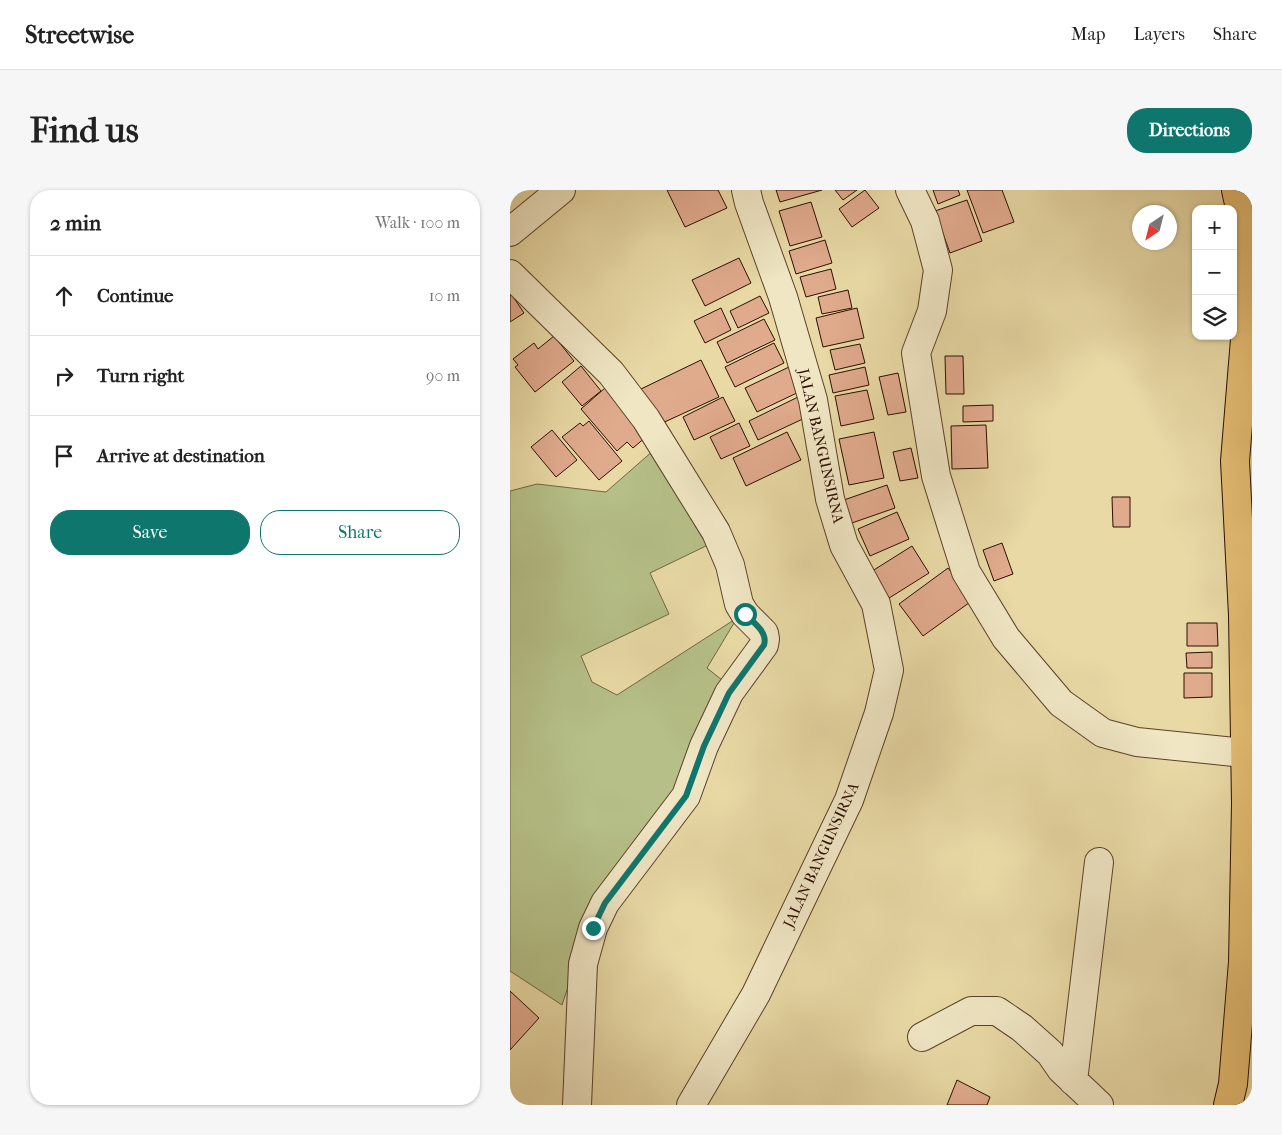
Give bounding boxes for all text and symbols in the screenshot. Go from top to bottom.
text: Streetwise [25,21,134,49]
text: Map [1071,24,1105,45]
text: Layers [1133,24,1185,45]
text: Share [1213,24,1257,45]
button: Directions [1127,108,1252,153]
text: Find us [30,110,139,151]
north arrow [1132,205,1177,250]
map controls [1192,205,1237,340]
button: + [1192,205,1237,250]
text: 2 min [50,211,101,235]
text: Walk · 100 m [375,213,460,232]
button: − [1192,250,1237,295]
icon: ahead [50,282,78,310]
text: Continue [97,285,173,307]
text: 10 m [429,286,460,305]
button: layers [1192,295,1237,340]
icon: right [50,362,78,390]
text: Turn right [97,365,184,387]
text: 90 m [426,366,460,385]
street label: JALAN BANGUNSIRNA [794,366,848,525]
icon: arrive [50,442,78,470]
text: Arrive at destination [97,445,265,467]
button: Save [50,510,250,555]
button: Share [260,510,460,555]
route start [734,603,757,626]
street label: JALAN BANGUNSIRNA [779,779,863,931]
route end [582,917,605,940]

